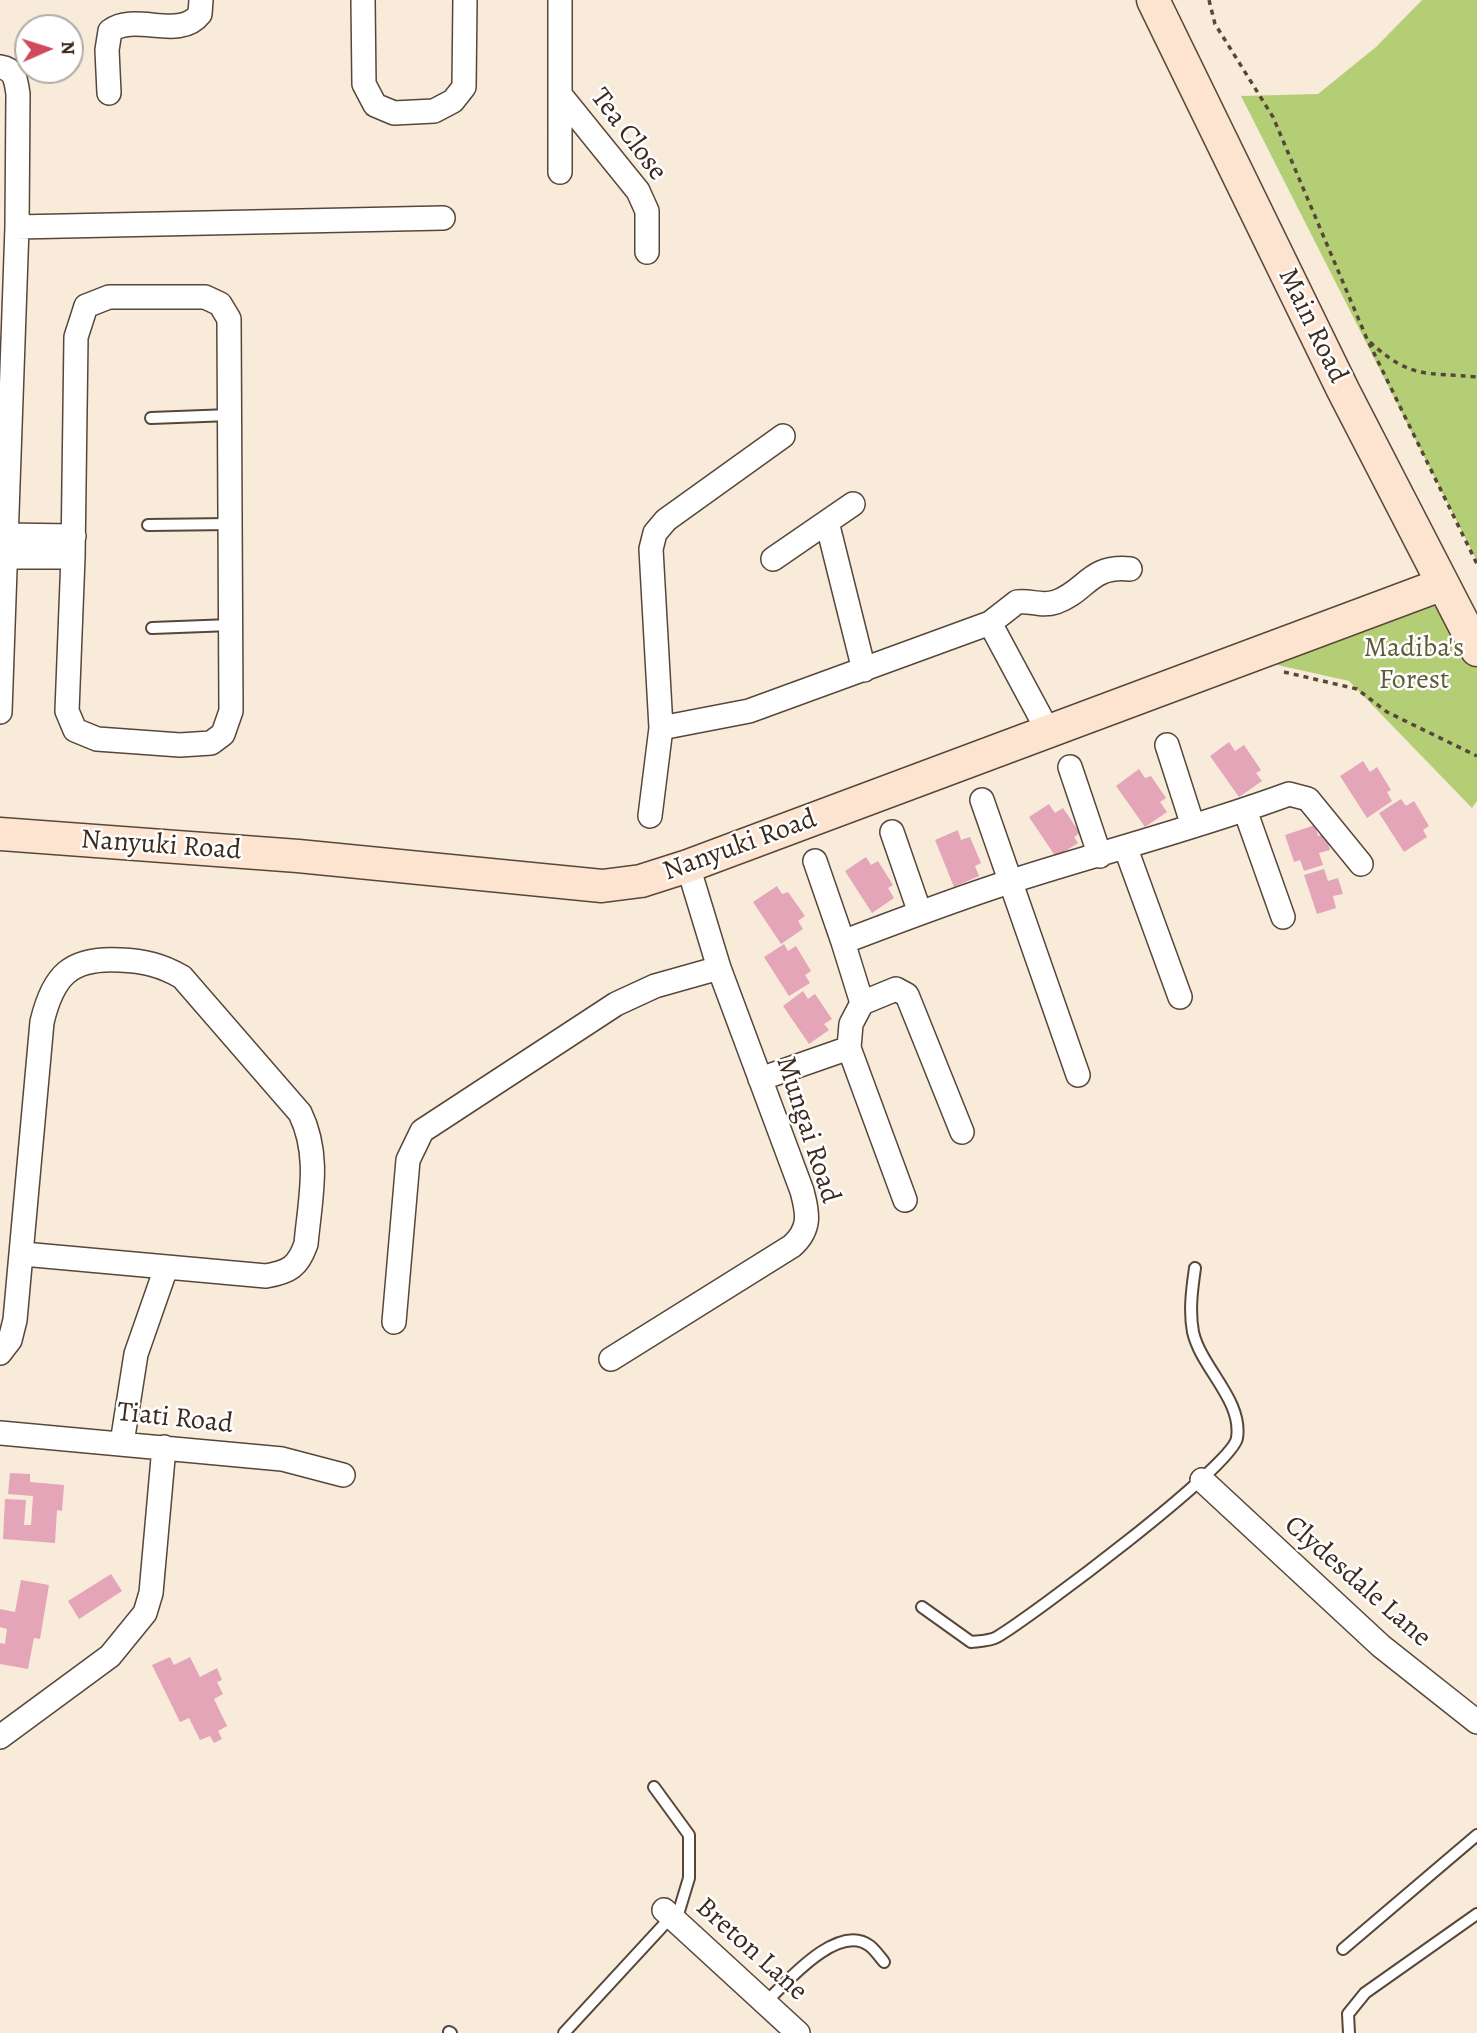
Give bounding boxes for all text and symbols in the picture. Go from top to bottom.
north arrow [14,14,84,84]
text: N [55,40,81,56]
street label: Tea Close [582,82,674,188]
street label: Main Road [1270,263,1354,389]
park label: Madiba's Forest [1364,632,1464,698]
street label: Nanyuki Road [659,803,821,889]
street label: Nanyuki Road [80,824,242,868]
street label: Mungai Road [768,1052,846,1208]
street label: Tiati Road [115,1396,235,1442]
street label: Clydesdale Lane [1277,1509,1437,1655]
street label: Breton Lane [688,1891,814,2009]

